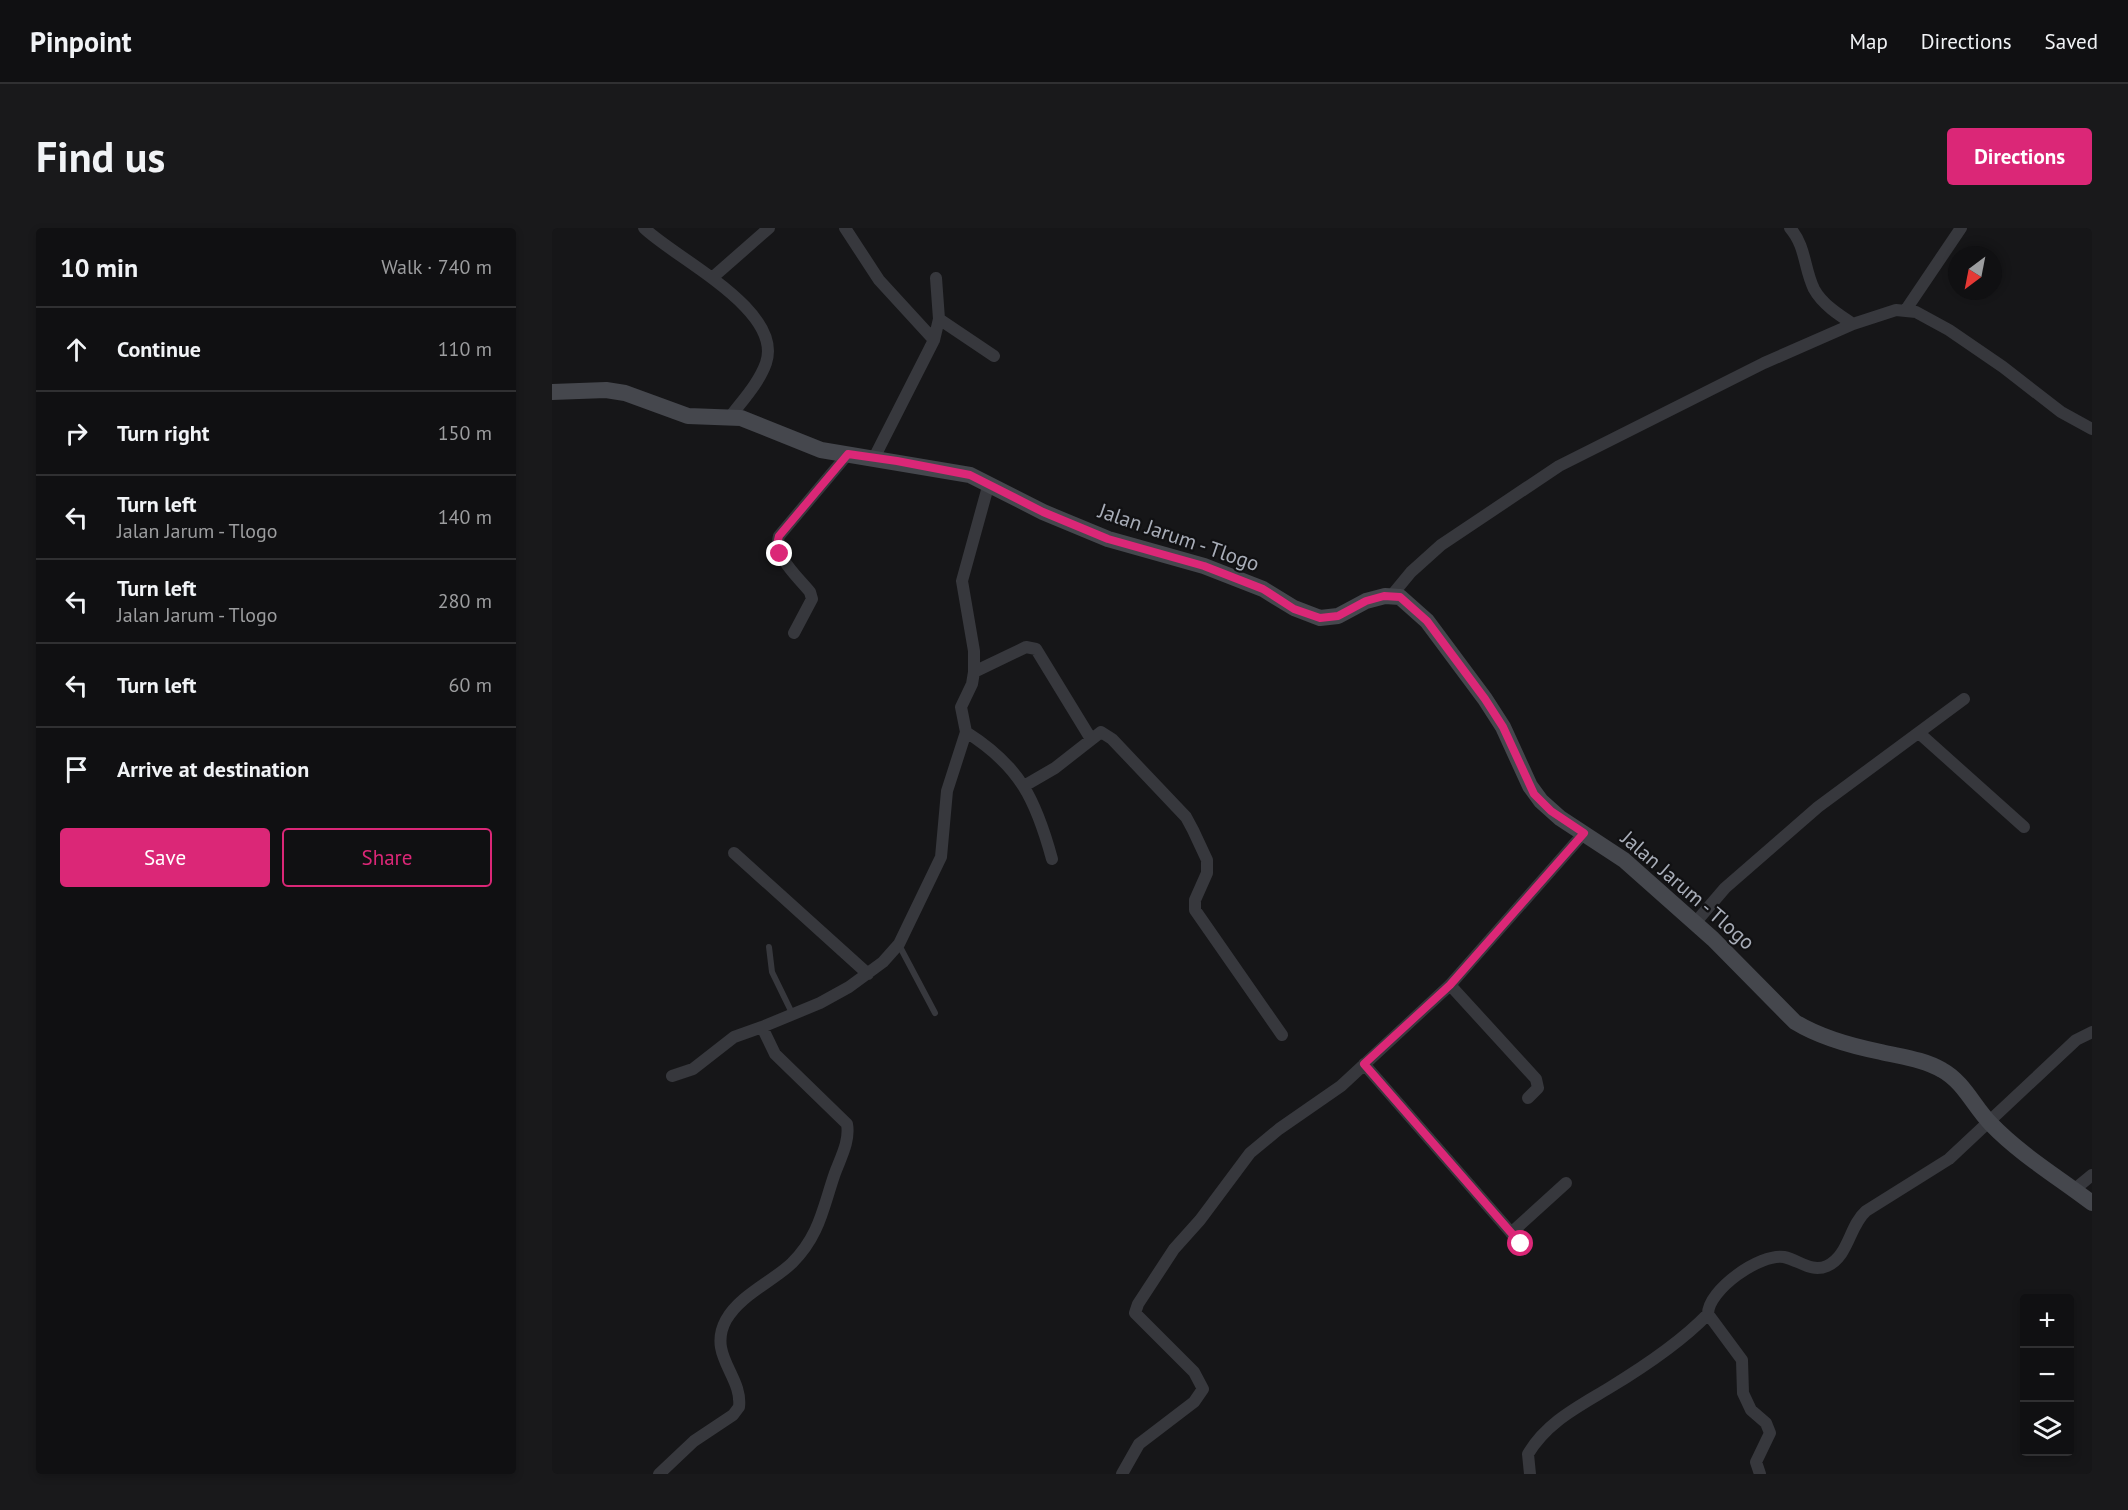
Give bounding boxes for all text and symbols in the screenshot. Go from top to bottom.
text: Pinpoint [30,23,132,60]
text: Map [1849,28,1888,55]
text: Directions [1921,28,2012,55]
text: Saved [2045,28,2098,55]
button: Directions [1947,128,2092,185]
text: Find us [36,129,165,184]
north arrow [1948,246,2002,300]
text: 10 min [60,251,138,284]
text: Walk · 740 m [381,254,492,280]
icon: ahead [60,333,93,366]
text: Continue [117,335,201,363]
text: 110 m [438,336,492,362]
icon: right [60,417,93,450]
text: Turn right [117,419,209,447]
text: 150 m [438,420,492,446]
text: Turn left [117,490,197,518]
street label: Jalan Jarum - Tlogo [1094,496,1263,577]
icon: left [60,501,93,534]
text: 140 m [438,504,492,530]
text: Jalan Jarum - Tlogo [117,518,278,544]
route end [766,540,792,566]
text: Turn left [117,574,197,602]
icon: left [60,585,93,618]
text: 280 m [438,588,492,614]
text: Jalan Jarum - Tlogo [117,602,278,628]
icon: left [60,669,93,702]
text: Turn left [117,671,197,699]
text: 60 m [449,672,492,698]
icon: arrive [60,753,93,786]
text: Arrive at destination [117,755,309,783]
street label: Jalan Jarum - Tlogo [1615,824,1760,955]
button: Save [60,828,270,887]
button: Share [282,828,492,887]
route start [1507,1230,1533,1256]
map controls [2020,1294,2074,1456]
button: + [2020,1294,2074,1348]
button: − [2020,1348,2074,1402]
button: layers [2020,1402,2074,1456]

